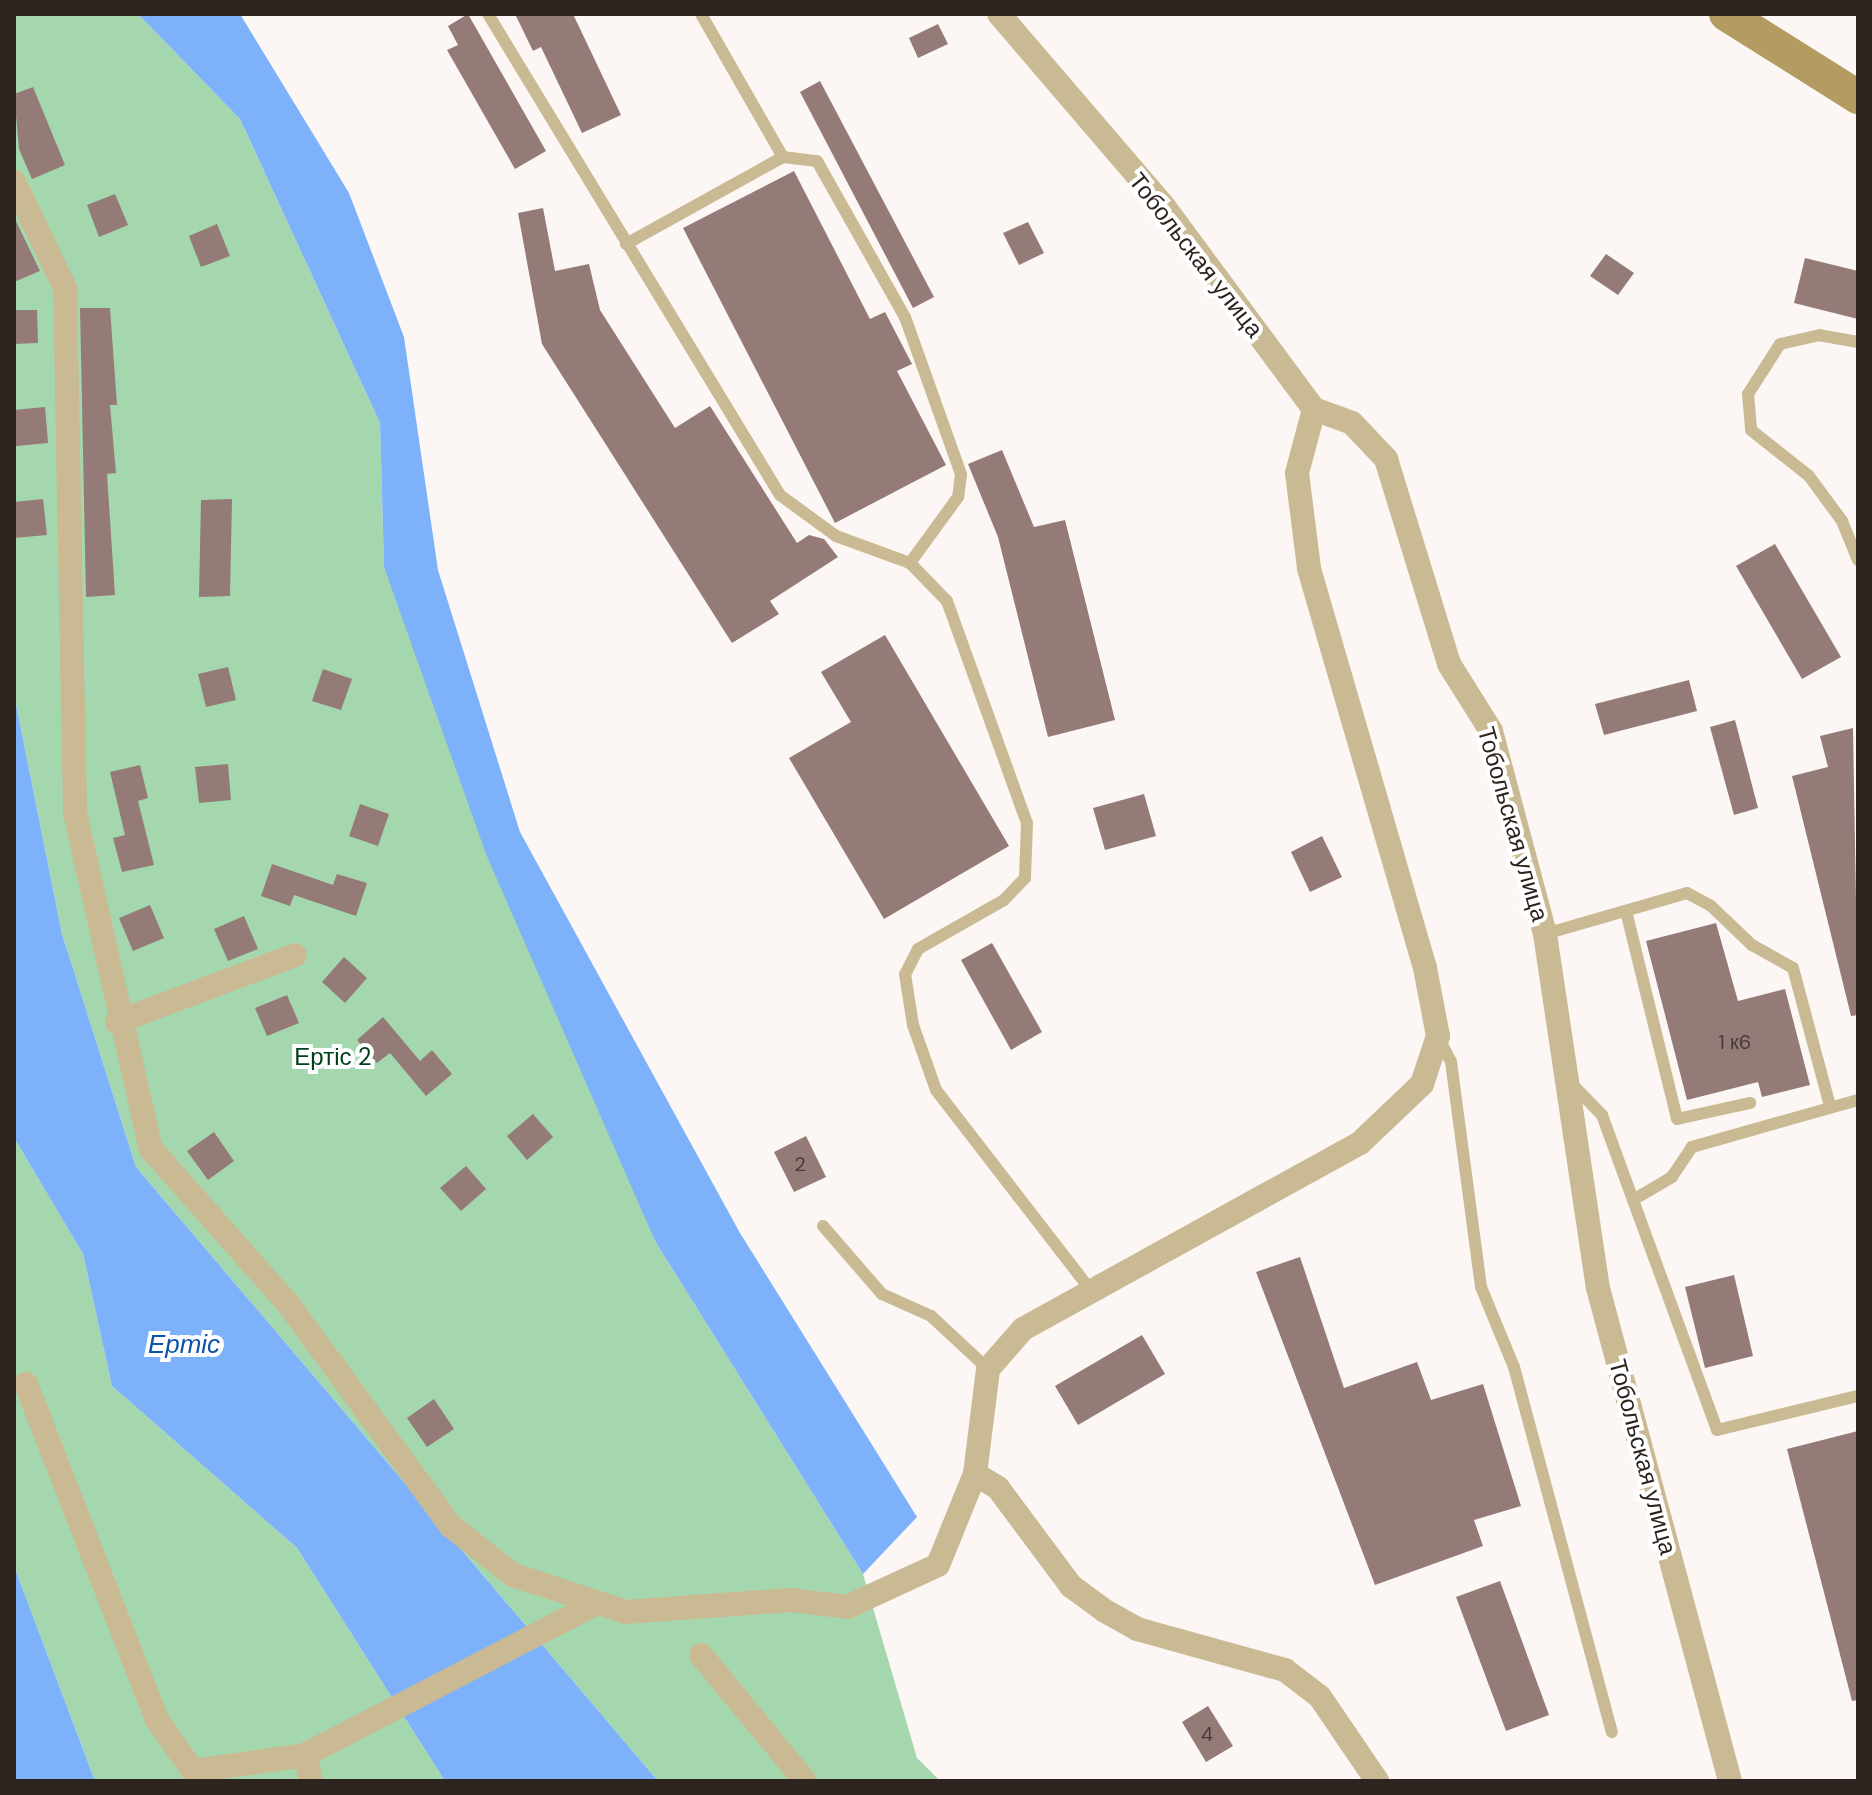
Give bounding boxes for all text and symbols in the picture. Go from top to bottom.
street label: Тобольская улица [1123,167,1269,343]
street label: Тобольская улица [1471,723,1555,925]
house number: 1 к6 [1719,1030,1751,1054]
park label: Ертіс 2 [294,1043,372,1071]
house number: 2 [794,1152,806,1176]
water label: Ертіс [148,1329,220,1361]
street label: Тобольская улица [1603,1356,1683,1558]
house number: 4 [1201,1722,1213,1746]

